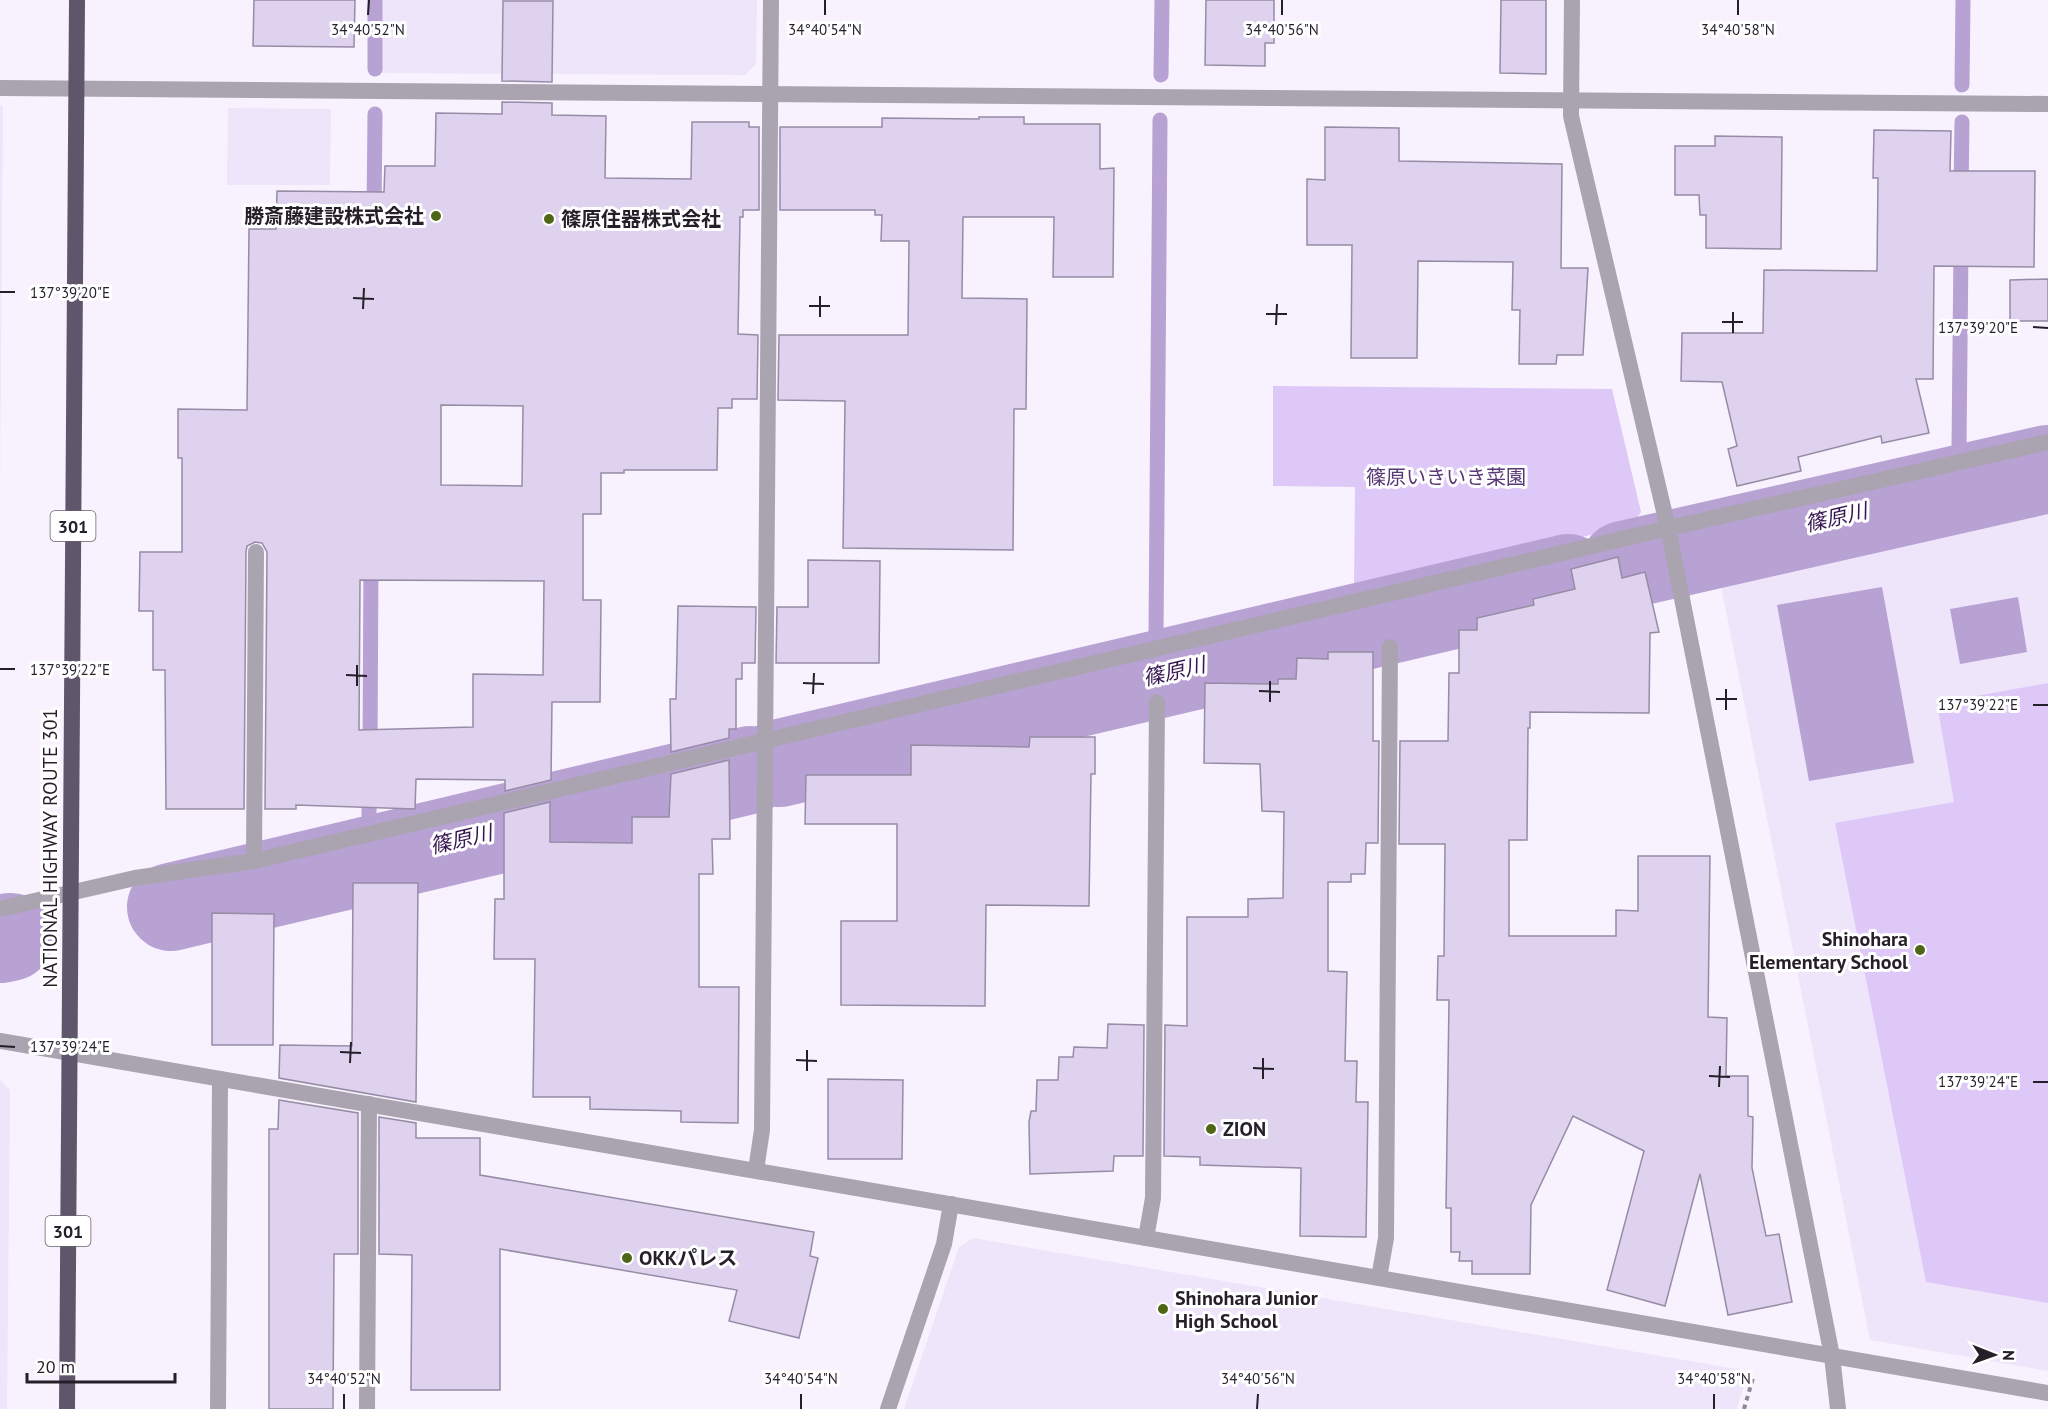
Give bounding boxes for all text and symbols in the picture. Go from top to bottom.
text: 34°40'52"N [331,20,405,39]
text: 34°40'54"N [788,20,862,39]
text: 34°40'56"N [1245,20,1319,39]
text: 34°40'58"N [1701,20,1775,39]
place label: 勝斎藤建設株式会社 [244,203,424,229]
place label: 篠原住器株式会社 [561,206,721,232]
marker: 勝斎藤建設株式会社 [429,209,443,223]
marker: 篠原住器株式会社 [542,212,556,226]
text: 137°39'20"E [30,283,110,302]
text: 137°39'20"E [1938,318,2018,337]
park label: 篠原いきいき菜園 [1366,464,1526,490]
water label: 篠原川 [1802,496,1872,537]
road number: 301 [50,511,96,541]
water label: 篠原川 [1140,650,1210,691]
text: 137°39'22"E [30,660,110,679]
text: 137°39'22"E [1938,695,2018,714]
street label: NATIONAL HIGHWAY ROUTE 301 [37,708,63,988]
water label: 篠原川 [427,818,497,859]
place label: Shinohara Elementary School [1749,926,1908,975]
marker: Shinohara Elementary School [1913,943,1927,957]
text: 137°39'24"E [30,1037,110,1056]
text: 137°39'24"E [1938,1072,2018,1091]
place label: ZION [1223,1116,1266,1142]
marker: ZION [1204,1122,1218,1136]
road number: 301 [46,1216,90,1246]
place label: OKKパレス [639,1245,737,1271]
marker: OKKパレス [620,1251,634,1265]
place label: Shinohara Junior High School [1175,1285,1318,1334]
marker: Shinohara Junior High School [1156,1302,1170,1316]
north arrow [1964,1325,2024,1385]
scale bar [27,1346,176,1384]
text: N [1999,1350,2019,1361]
text: 20 m [36,1355,75,1378]
text: 34°40'52"N [307,1369,381,1388]
text: 34°40'54"N [764,1369,838,1388]
text: 34°40'56"N [1221,1369,1295,1388]
text: 34°40'58"N [1677,1369,1751,1388]

